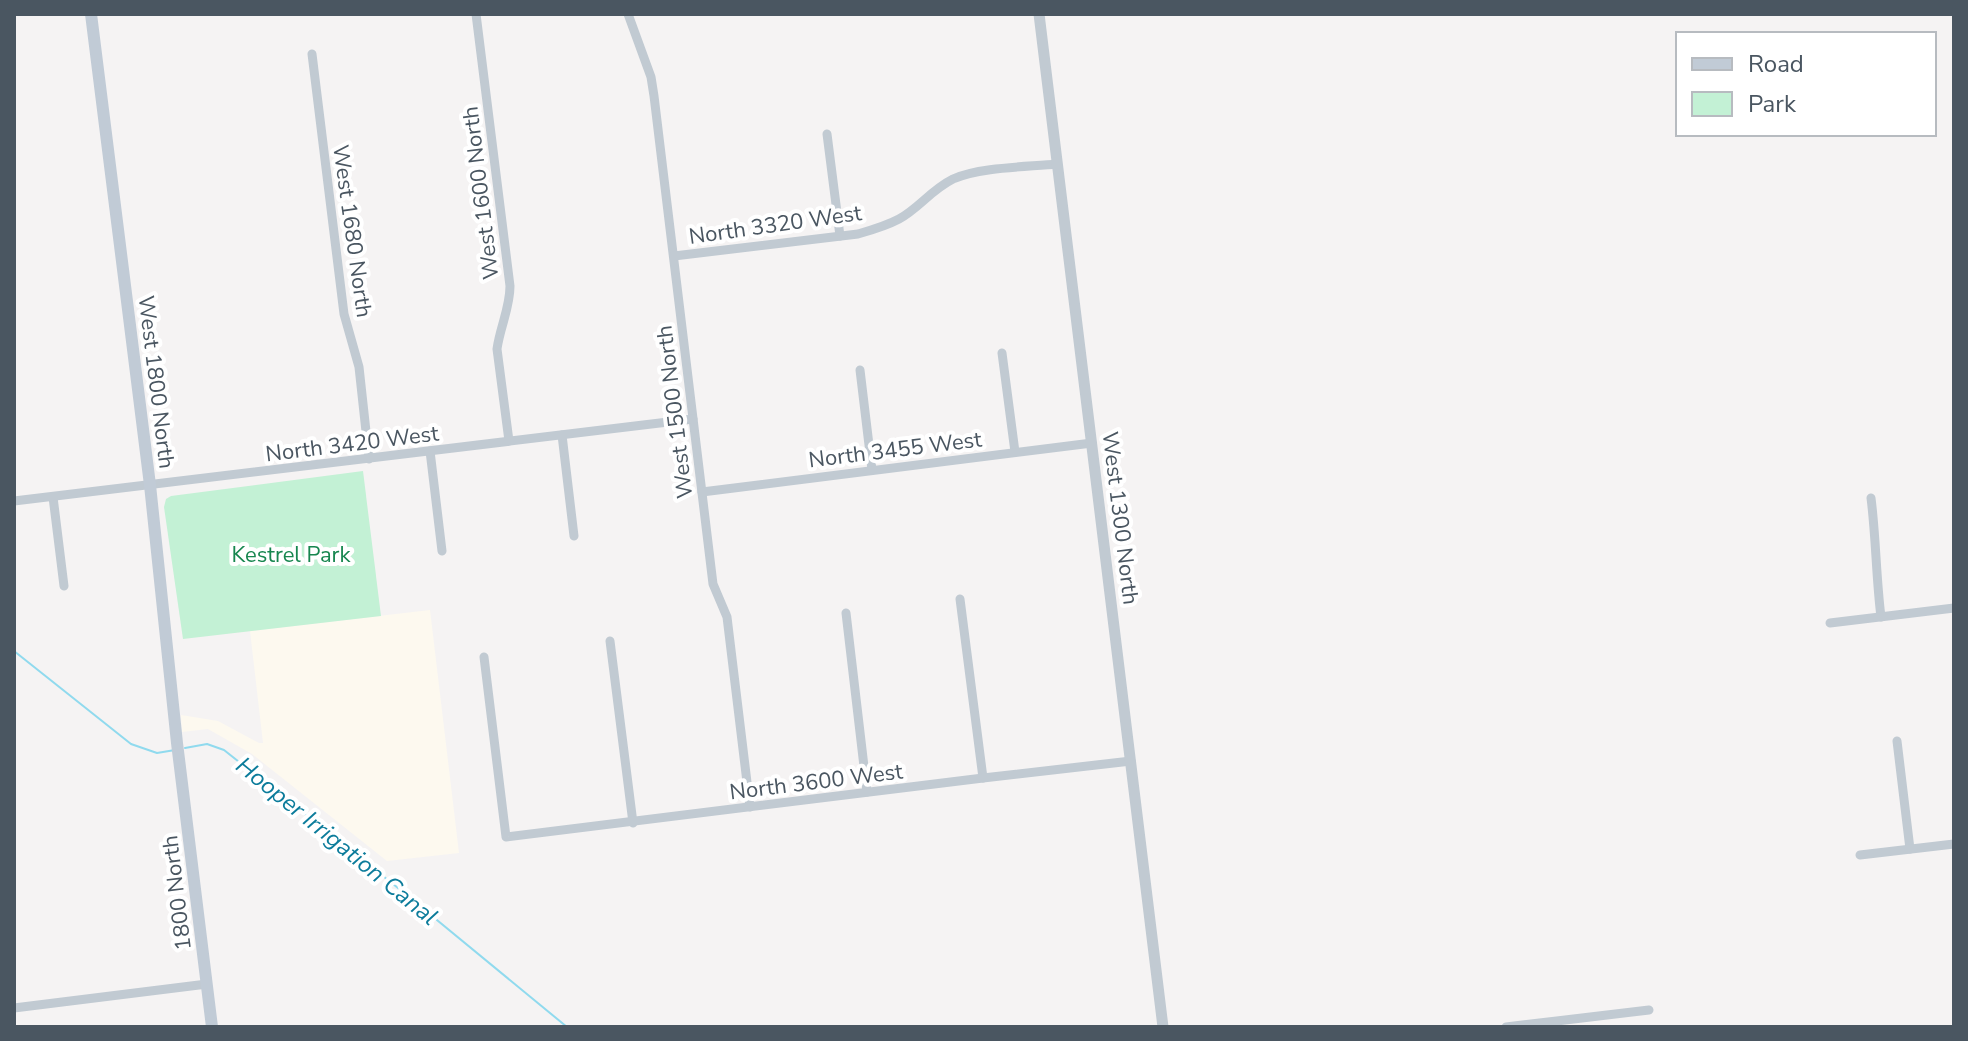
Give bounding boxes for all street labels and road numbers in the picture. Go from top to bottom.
street label: West 1600 North [455,105,506,281]
street label: West 1680 North [325,143,379,319]
street label: North 3320 West [687,198,864,252]
street label: West 1800 North [131,294,182,470]
street label: West 1500 North [649,324,700,500]
street label: North 3420 West [264,418,441,469]
street label: North 3455 West [807,424,984,475]
street label: West 1300 North [1095,430,1146,606]
street label: North 3600 West [728,756,905,807]
street label: 1800 North [155,834,199,952]

